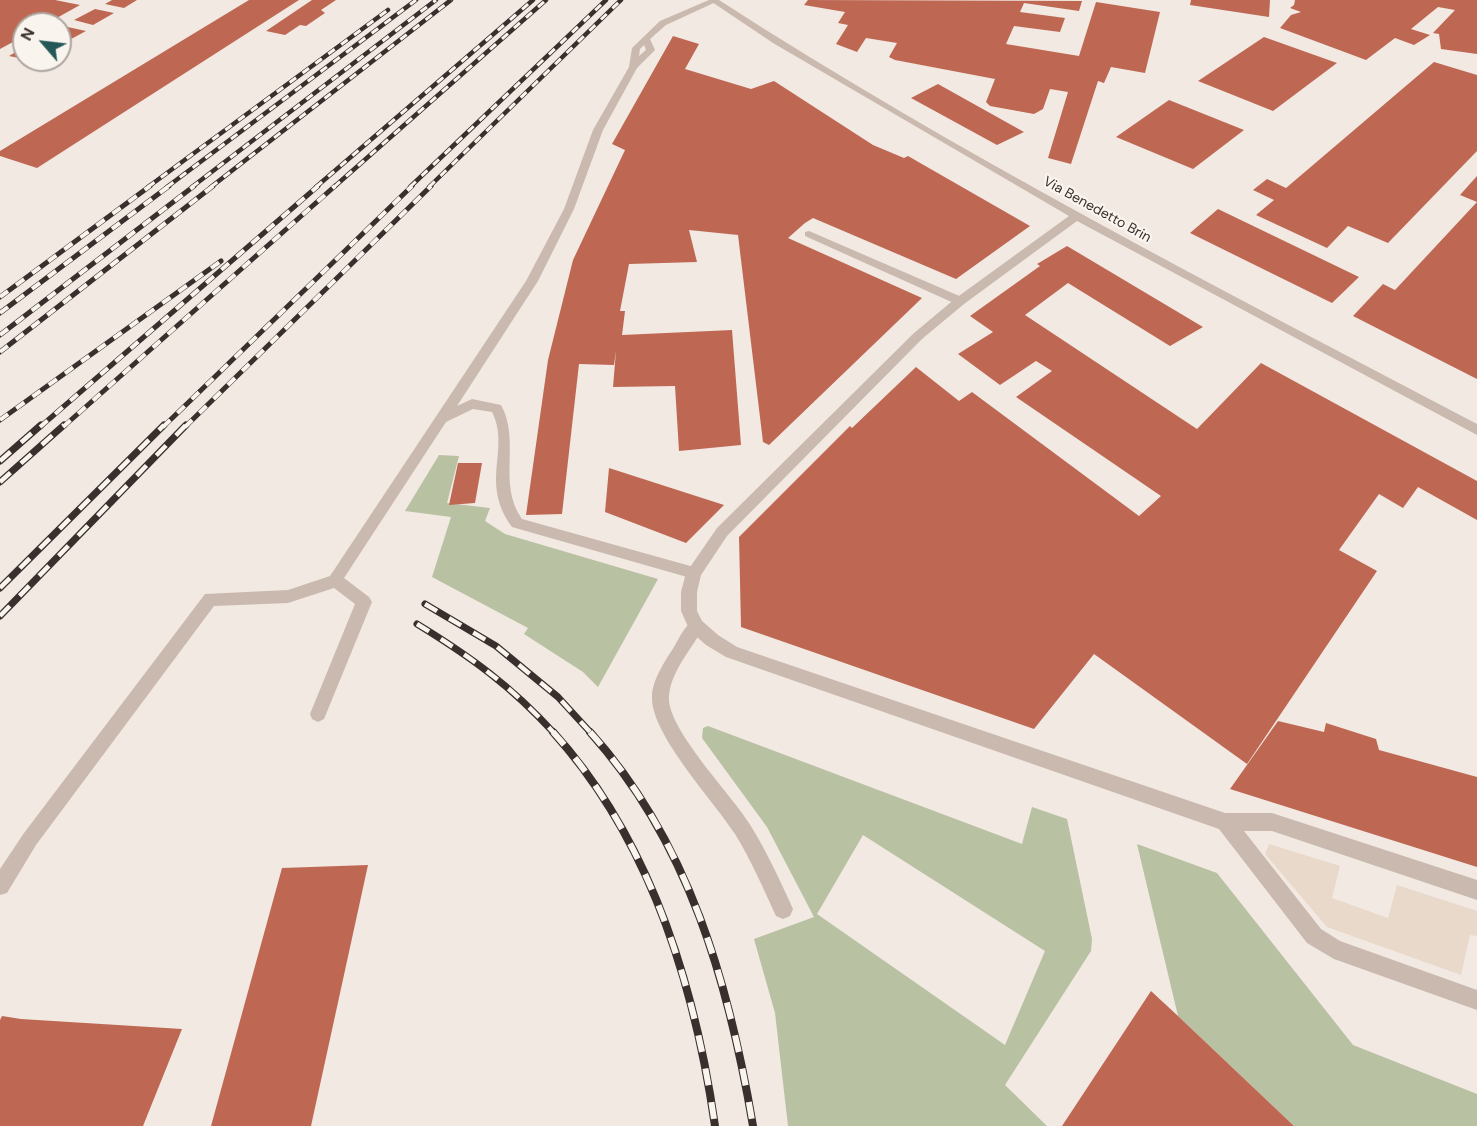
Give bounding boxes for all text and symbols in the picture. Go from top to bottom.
north arrow [12,12,72,72]
text: N [15,24,39,44]
street label: Via Benedetto Brin [1040,173,1154,247]

